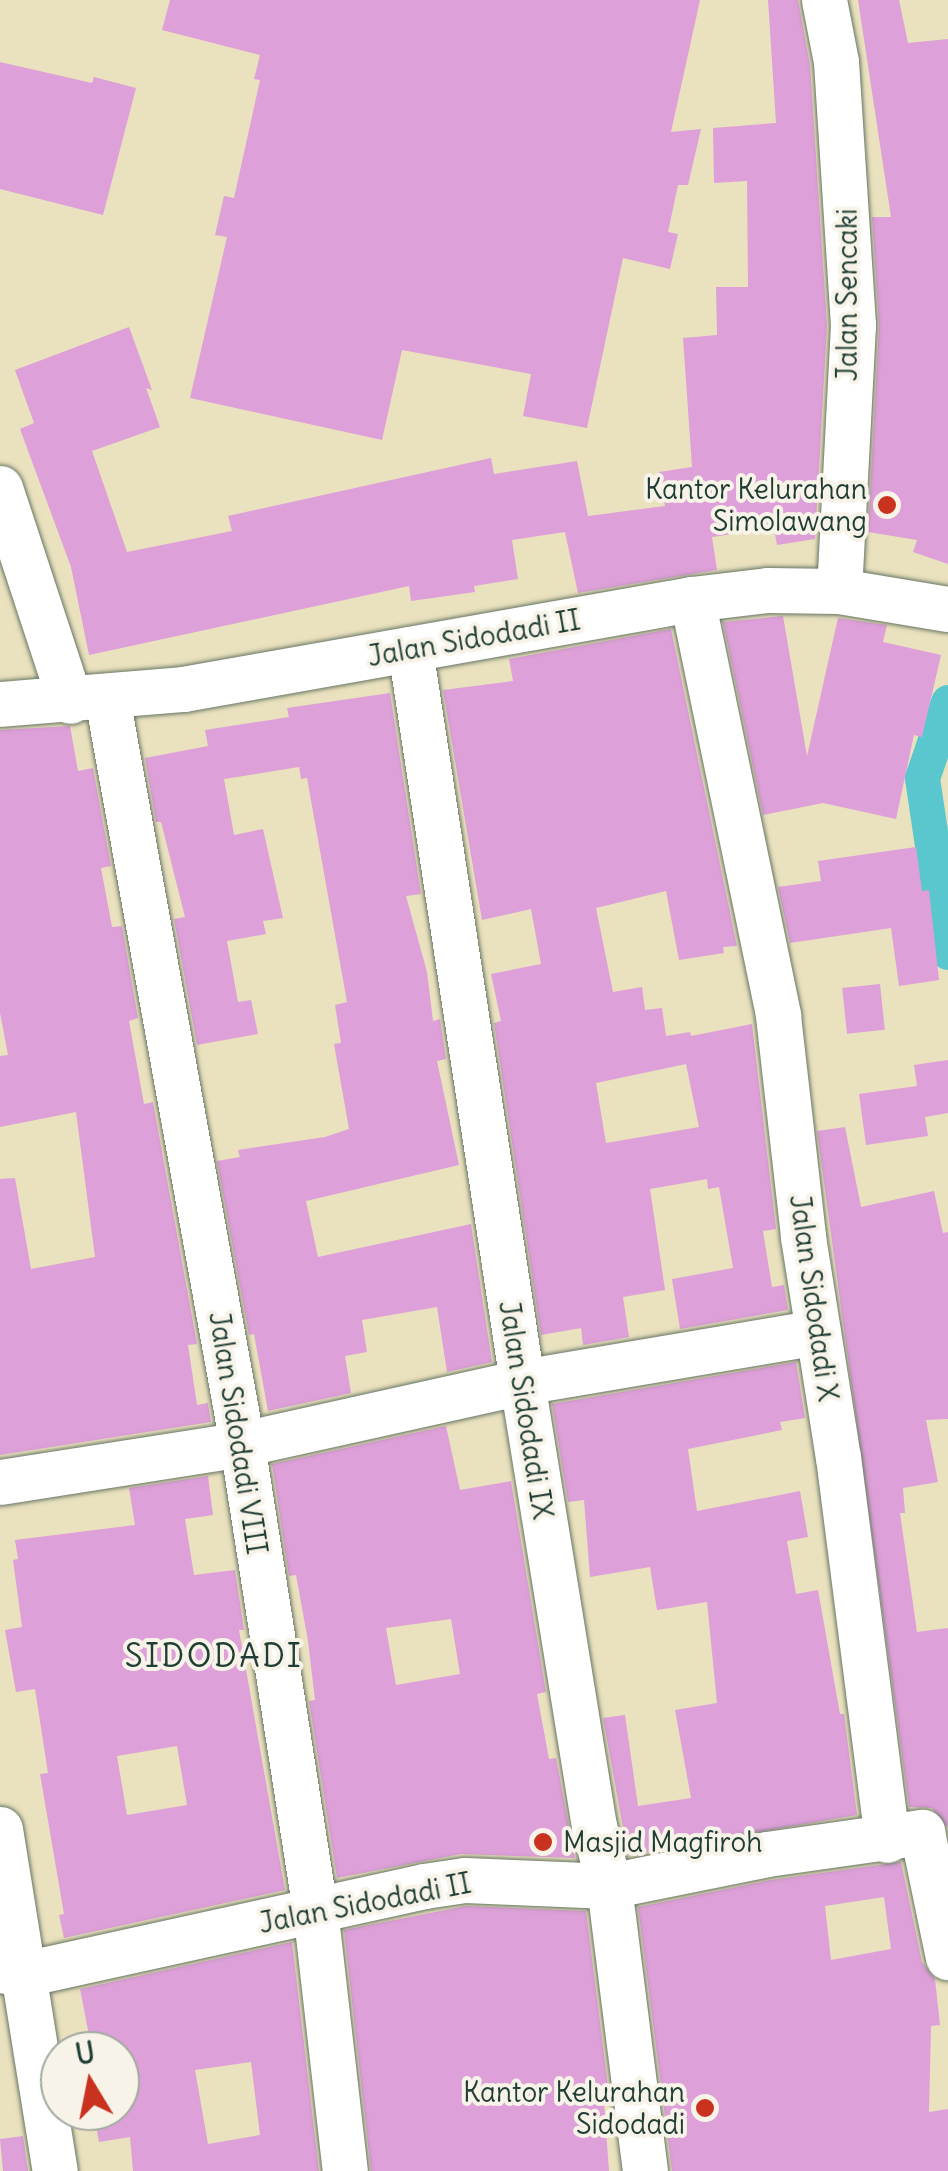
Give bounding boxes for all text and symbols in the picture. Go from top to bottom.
street label: Jalan Sencaki [830,209,864,381]
place label: Kantor Kelurahan Simolawang [645,472,867,538]
marker: Kantor Kelurahan Simolawang [876,494,898,516]
street label: Jalan Sidodadi II [365,603,583,673]
street label: Jalan Sidodadi X [783,1192,845,1404]
street label: Jalan Sidodadi IX [492,1298,560,1522]
street label: Jalan Sidodadi VIII [202,1309,274,1557]
district label: SIDODADI [125,1637,303,1675]
place label: Masjid Magfiroh [563,1825,762,1859]
marker: Masjid Magfiroh [532,1831,554,1853]
street label: Jalan Sidodadi II [256,1866,474,1940]
north arrow [40,2031,140,2131]
text: U [73,2034,98,2073]
place label: Kantor Kelurahan Sidodadi [463,2075,685,2141]
marker: Kantor Kelurahan Sidodadi [694,2097,716,2119]

